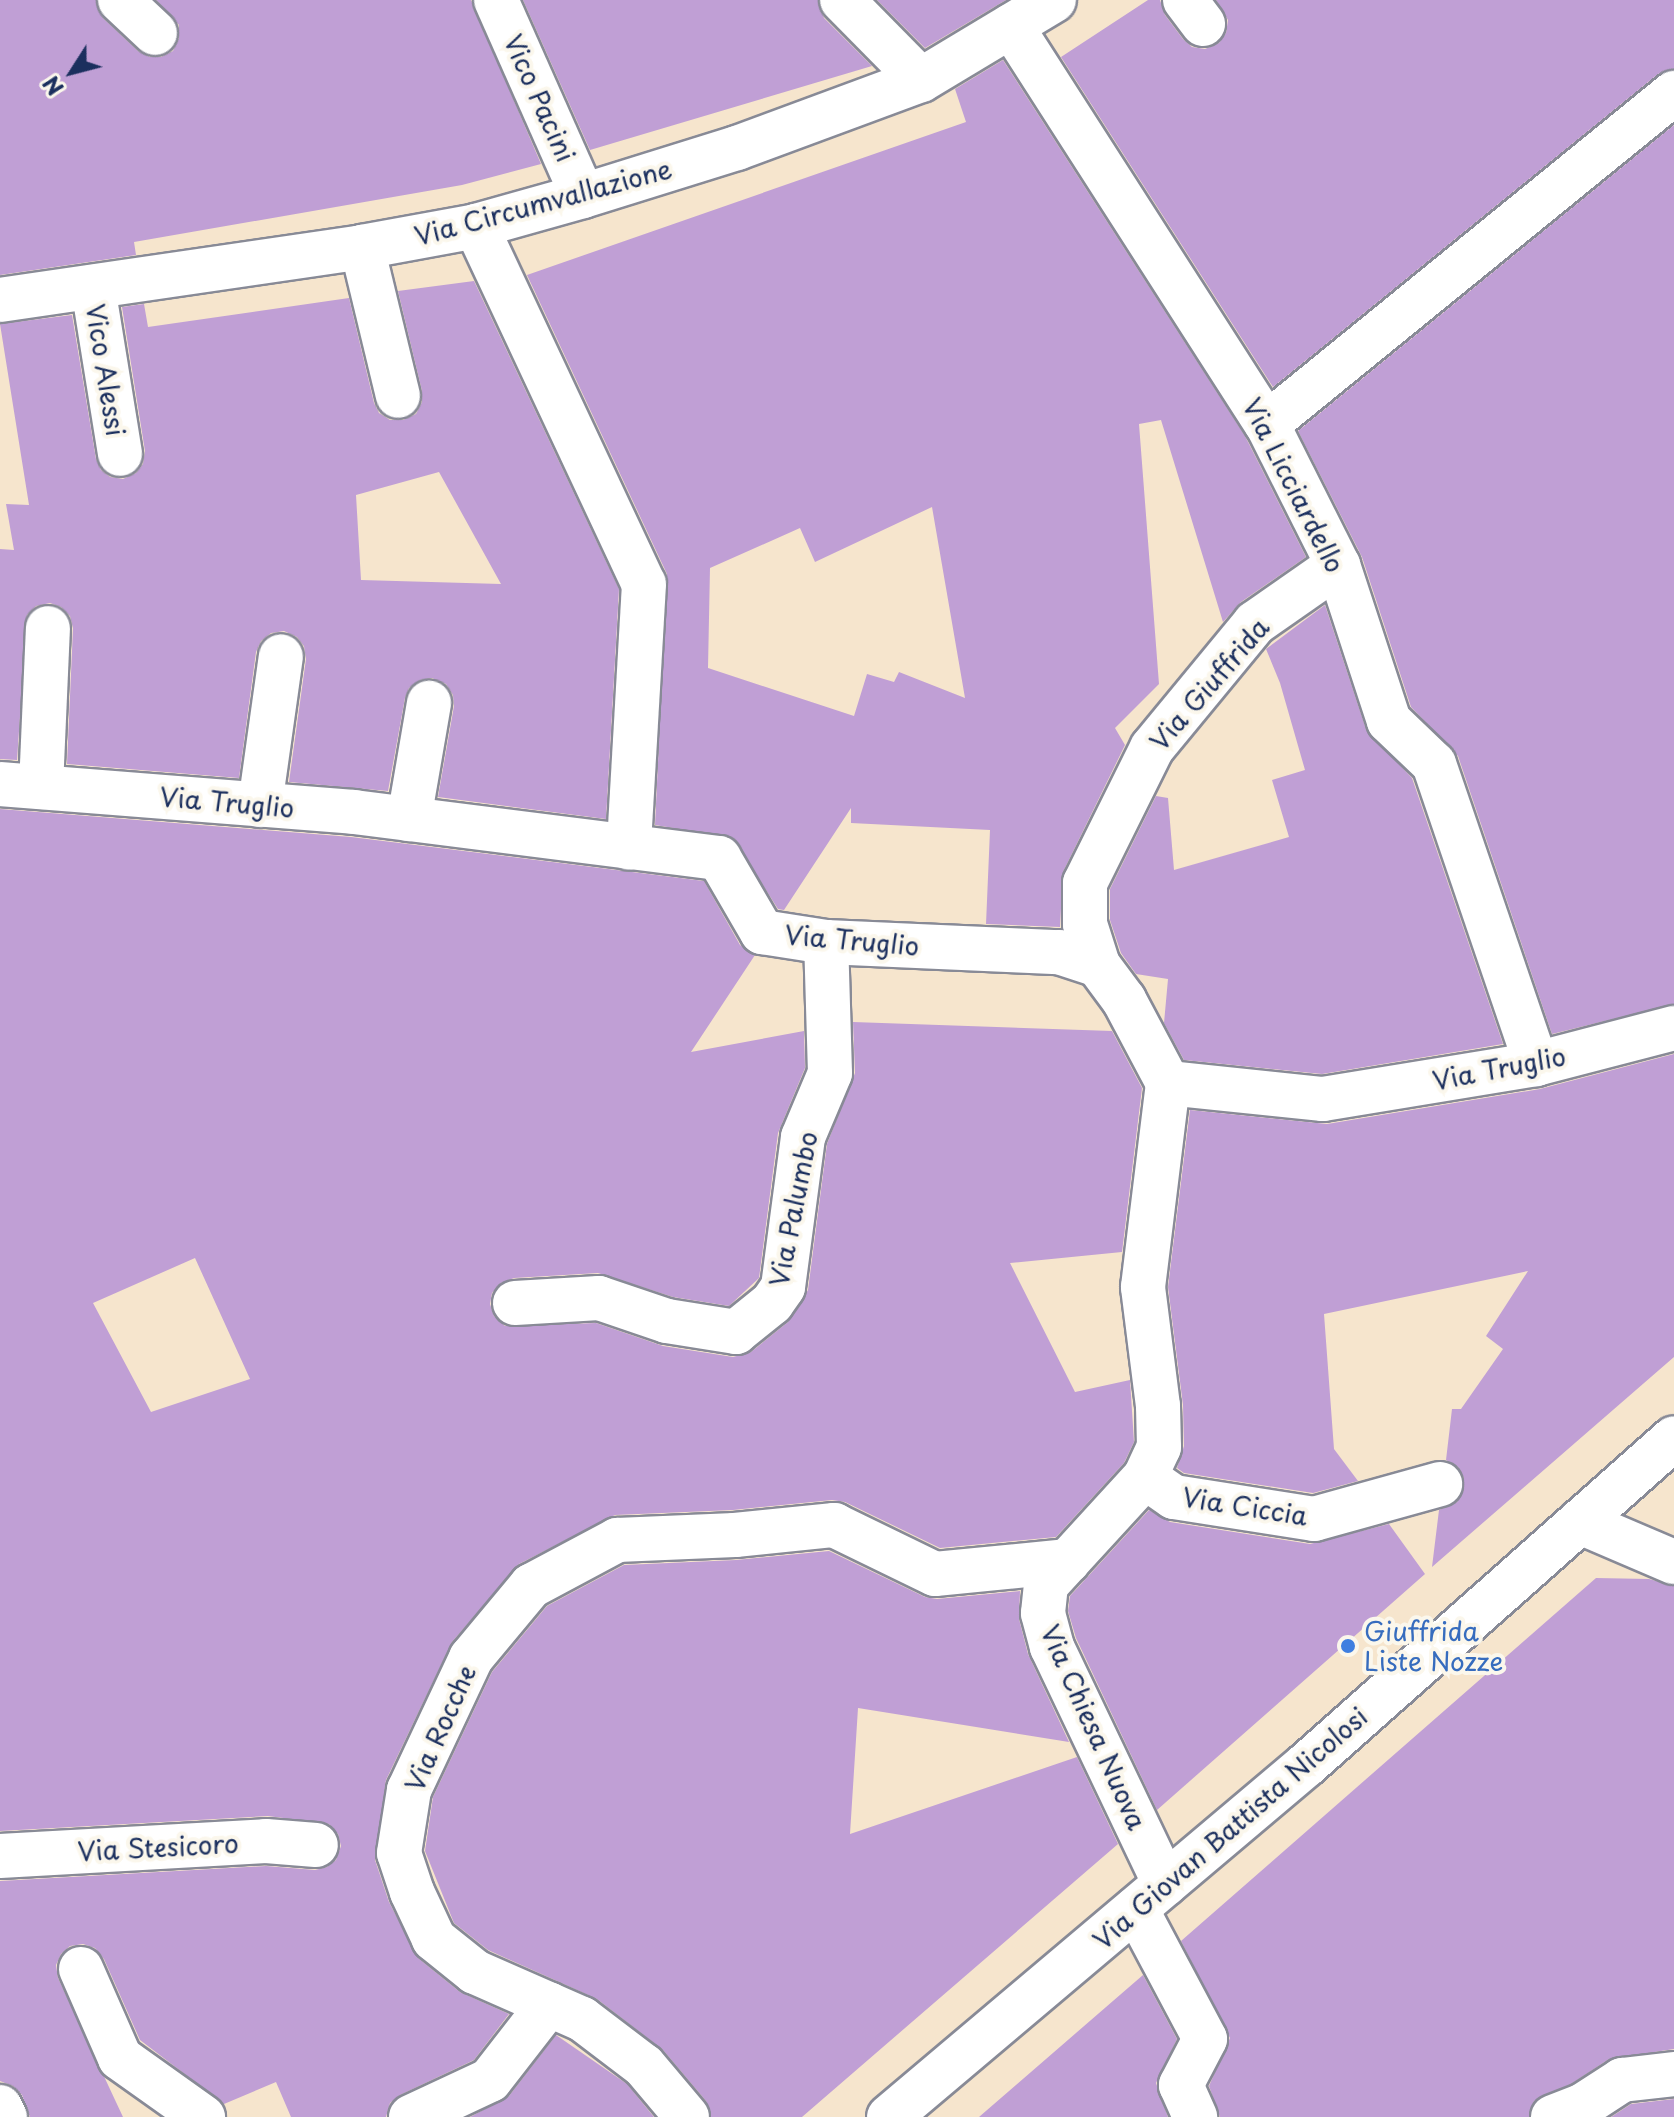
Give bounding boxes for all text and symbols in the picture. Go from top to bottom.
street label: Vico Pacini [498,30,582,166]
north arrow [32,32,112,112]
text: N [34,70,71,103]
street label: Via Circumvallazione [411,153,675,251]
street label: Vico Alessi [80,302,132,438]
street label: Via Licciardello [1237,393,1351,577]
street label: Via Giuffrida [1143,612,1275,756]
street label: Via Truglio [159,781,295,823]
street label: Via Truglio [784,919,920,961]
street label: Via Truglio [1430,1040,1568,1096]
street label: Via Palumbo [763,1129,823,1289]
street label: Via Ciccia [1181,1481,1309,1531]
place label: Giuffrida Liste Nozze [1364,1615,1503,1676]
street label: Via Chiesa Nuova [1035,1620,1153,1834]
marker: Giuffrida Liste Nozze [1339,1637,1357,1655]
street label: Via Rocche [398,1660,482,1796]
street label: Via Giovan Battista Nicolosi [1086,1700,1374,1956]
street label: Via Stesicoro [77,1827,239,1867]

